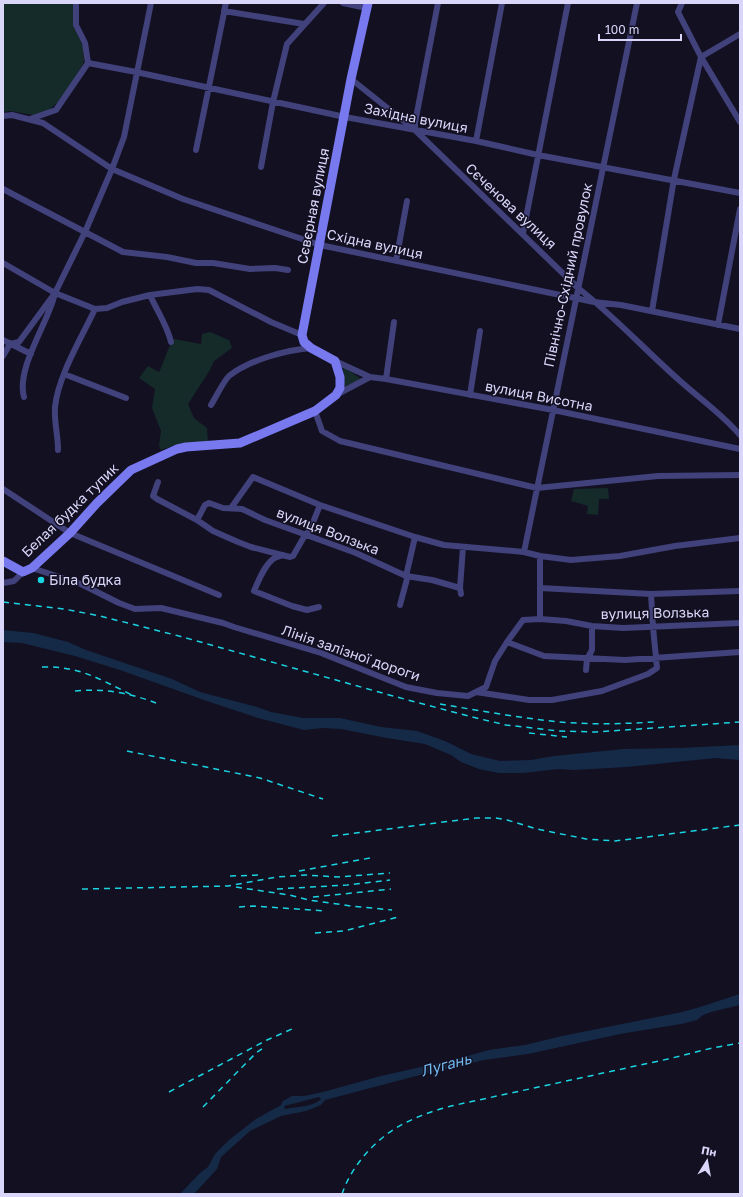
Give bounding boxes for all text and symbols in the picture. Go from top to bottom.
scale bar [599,16,681,42]
text: 100 m [605,22,639,37]
street label: Західна вулиця [363,99,469,136]
street label: Сєвєрная вулиця [293,146,332,265]
street label: Сєченова вулиця [462,159,560,252]
street label: Північно-Східний провулок [540,181,595,369]
street label: Східна вулиця [325,225,425,262]
street label: вулиця Висотна [484,377,594,414]
street label: Белая будка тупик [18,459,122,560]
street label: вулиця Волзька [274,503,382,558]
place label: Біла будка [49,571,121,588]
marker: Біла будка [36,575,46,585]
street label: вулиця Волзька [601,603,709,622]
street label: Лінія залізної дороги [280,621,423,684]
water label: Лугань [419,1048,474,1080]
north arrow [687,1141,727,1181]
text: Пн [700,1143,718,1159]

